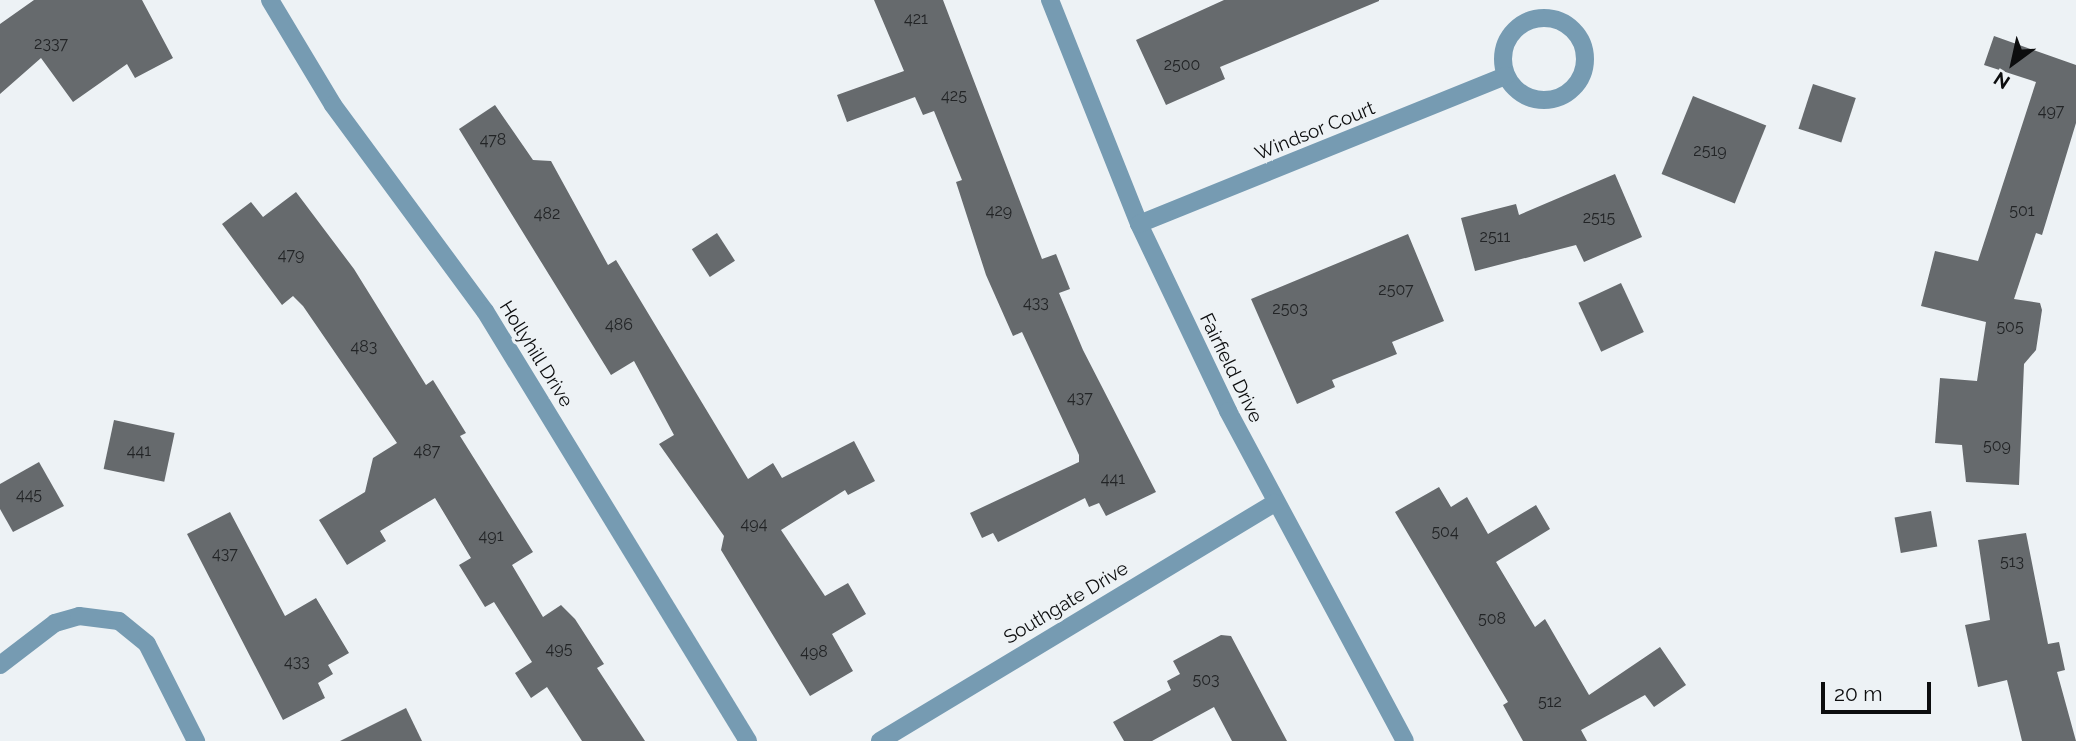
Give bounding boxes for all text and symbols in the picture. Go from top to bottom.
house number: 421 [904,9,928,29]
north arrow [1978,28,2048,98]
house number: 2337 [34,34,68,54]
house number: 2500 [1164,55,1200,75]
text: N [1989,67,2014,94]
house number: 425 [941,86,967,106]
street label: Windsor Court [1252,97,1378,165]
house number: 497 [2038,101,2064,121]
house number: 478 [480,130,506,150]
house number: 2519 [1693,141,1727,161]
house number: 429 [986,201,1012,221]
house number: 501 [2009,201,2035,221]
house number: 482 [534,204,560,224]
house number: 2515 [1583,208,1615,228]
house number: 2511 [1480,227,1510,247]
house number: 479 [278,245,304,265]
house number: 2507 [1378,280,1414,300]
house number: 433 [1023,293,1049,313]
street label: Hollyhill Drive [494,297,578,411]
house number: 2503 [1272,299,1308,319]
street label: Fairfield Drive [1195,310,1267,426]
house number: 486 [605,315,633,335]
house number: 505 [1996,317,2024,337]
house number: 483 [351,337,377,357]
house number: 437 [1067,388,1093,408]
house number: 509 [1983,436,2011,456]
house number: 441 [127,441,151,461]
house number: 487 [414,441,440,461]
house number: 441 [1101,469,1125,489]
house number: 445 [16,485,42,505]
house number: 494 [741,514,767,534]
house number: 504 [1431,522,1459,542]
house number: 491 [479,526,503,546]
house number: 437 [212,544,238,564]
house number: 513 [2000,552,2024,572]
street label: Southgate Drive [1000,557,1132,649]
house number: 508 [1478,609,1506,629]
house number: 495 [546,639,572,659]
house number: 498 [800,642,828,662]
house number: 433 [284,652,310,672]
scale bar [1824,668,1934,712]
house number: 503 [1192,670,1220,690]
text: 20 m [1834,681,1882,706]
house number: 512 [1538,692,1562,712]

